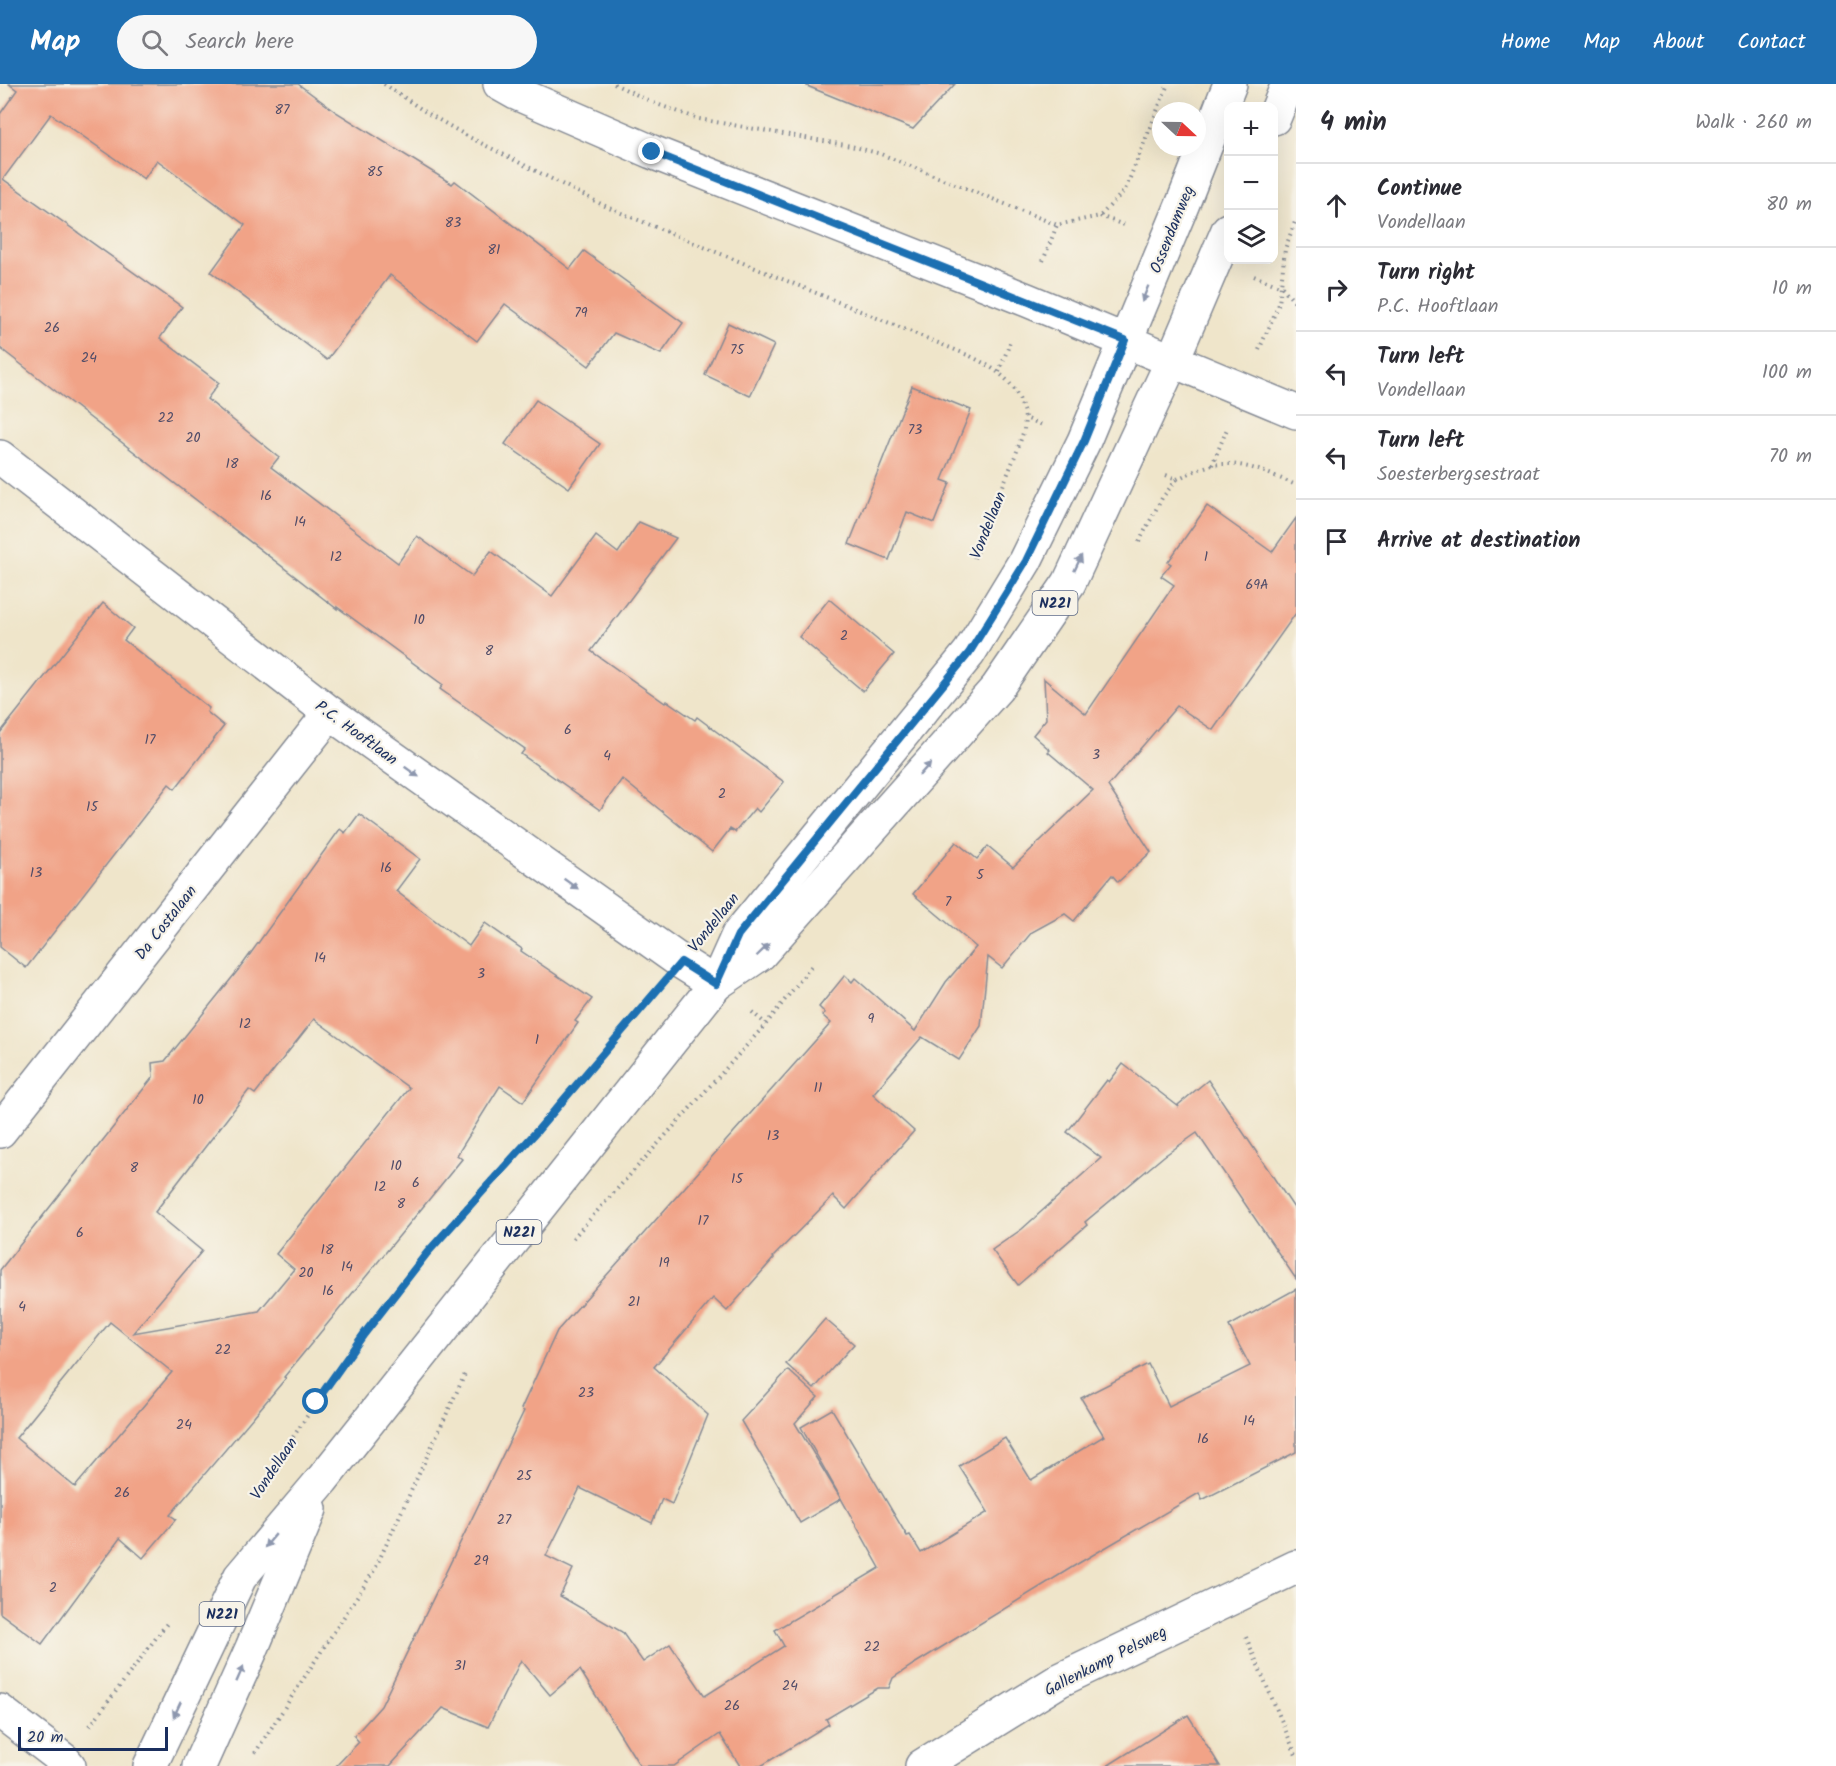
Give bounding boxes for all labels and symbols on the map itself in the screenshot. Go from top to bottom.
house number: 87 [275,99,290,121]
north arrow [1152,102,1206,156]
route end [638,138,664,164]
house number: 85 [367,161,384,183]
street label: Ossendamweg [1143,182,1201,277]
house number: 83 [445,212,461,234]
house number: 81 [488,239,500,261]
one-way arrow [1140,285,1149,303]
house number: 79 [574,302,588,324]
house number: 26 [44,317,60,339]
house number: 75 [730,339,745,361]
house number: 24 [81,347,97,369]
house number: 22 [158,407,174,429]
house number: 73 [908,419,922,441]
house number: 20 [185,427,201,449]
house number: 18 [226,453,239,475]
house number: 16 [260,485,272,507]
street label: Vondellaan [964,488,1013,563]
house number: 14 [294,511,306,533]
house number: 12 [330,546,342,568]
house number: 1 [1204,546,1208,568]
one-way arrow [1074,554,1083,571]
house number: 69A [1245,574,1269,596]
road number: N221 [1032,591,1078,615]
house number: 10 [413,609,425,631]
house number: 2 [840,625,848,647]
house number: 8 [485,640,494,662]
street label: P.C. Hooftlaan [309,695,403,772]
house number: 6 [564,719,572,741]
house number: 17 [145,729,156,751]
house number: 3 [1092,744,1100,766]
house number: 4 [603,745,611,767]
one-way arrow [918,761,932,776]
one-way arrow [405,765,420,777]
house number: 2 [718,783,726,805]
house number: 15 [86,796,99,818]
house number: 16 [380,857,392,879]
house number: 13 [30,862,42,884]
house number: 5 [976,864,985,886]
one-way arrow [563,878,579,890]
street label: Da Costalaan [129,880,203,966]
street label: Vondellaan [682,888,746,958]
house number: 7 [945,891,952,913]
one-way arrow [755,943,770,957]
house number: 14 [314,947,326,969]
house number: 3 [477,963,485,985]
house number: 9 [868,1008,875,1030]
house number: 12 [239,1013,251,1035]
house number: 1 [535,1029,539,1051]
house number: 11 [814,1077,822,1099]
house number: 10 [192,1089,204,1111]
house number: 13 [767,1125,779,1147]
house number: 10 [390,1155,402,1177]
house number: 8 [130,1157,139,1179]
house number: 15 [731,1168,744,1190]
house number: 6 [412,1172,420,1194]
house number: 12 [374,1176,386,1198]
house number: 8 [397,1193,406,1215]
house number: 17 [698,1210,709,1232]
road number: N221 [496,1220,542,1244]
house number: 6 [76,1222,84,1244]
house number: 18 [321,1239,334,1261]
house number: 19 [658,1252,670,1274]
house number: 14 [341,1256,353,1278]
house number: 20 [298,1262,314,1284]
house number: 16 [322,1280,334,1302]
house number: 21 [628,1291,640,1313]
house number: 4 [18,1296,26,1318]
house number: 22 [215,1339,231,1361]
house number: 23 [578,1382,594,1404]
route start [302,1388,328,1414]
house number: 14 [1243,1410,1255,1432]
house number: 24 [176,1414,192,1436]
house number: 16 [1197,1428,1209,1450]
street label: Vondellaan [244,1432,304,1505]
house number: 25 [516,1465,533,1487]
house number: 26 [114,1482,130,1504]
house number: 27 [497,1509,512,1531]
one-way arrow [264,1533,277,1548]
house number: 29 [474,1550,489,1572]
house number: 2 [49,1577,57,1599]
road number: N221 [200,1602,244,1626]
street label: Gallenkamp Pelsweg [1040,1620,1171,1703]
house number: 22 [864,1636,880,1658]
house number: 31 [454,1655,466,1677]
one-way arrow [235,1665,245,1683]
house number: 24 [782,1675,798,1697]
house number: 26 [724,1695,740,1717]
one-way arrow [172,1702,181,1719]
scale bar [18,1724,168,1752]

